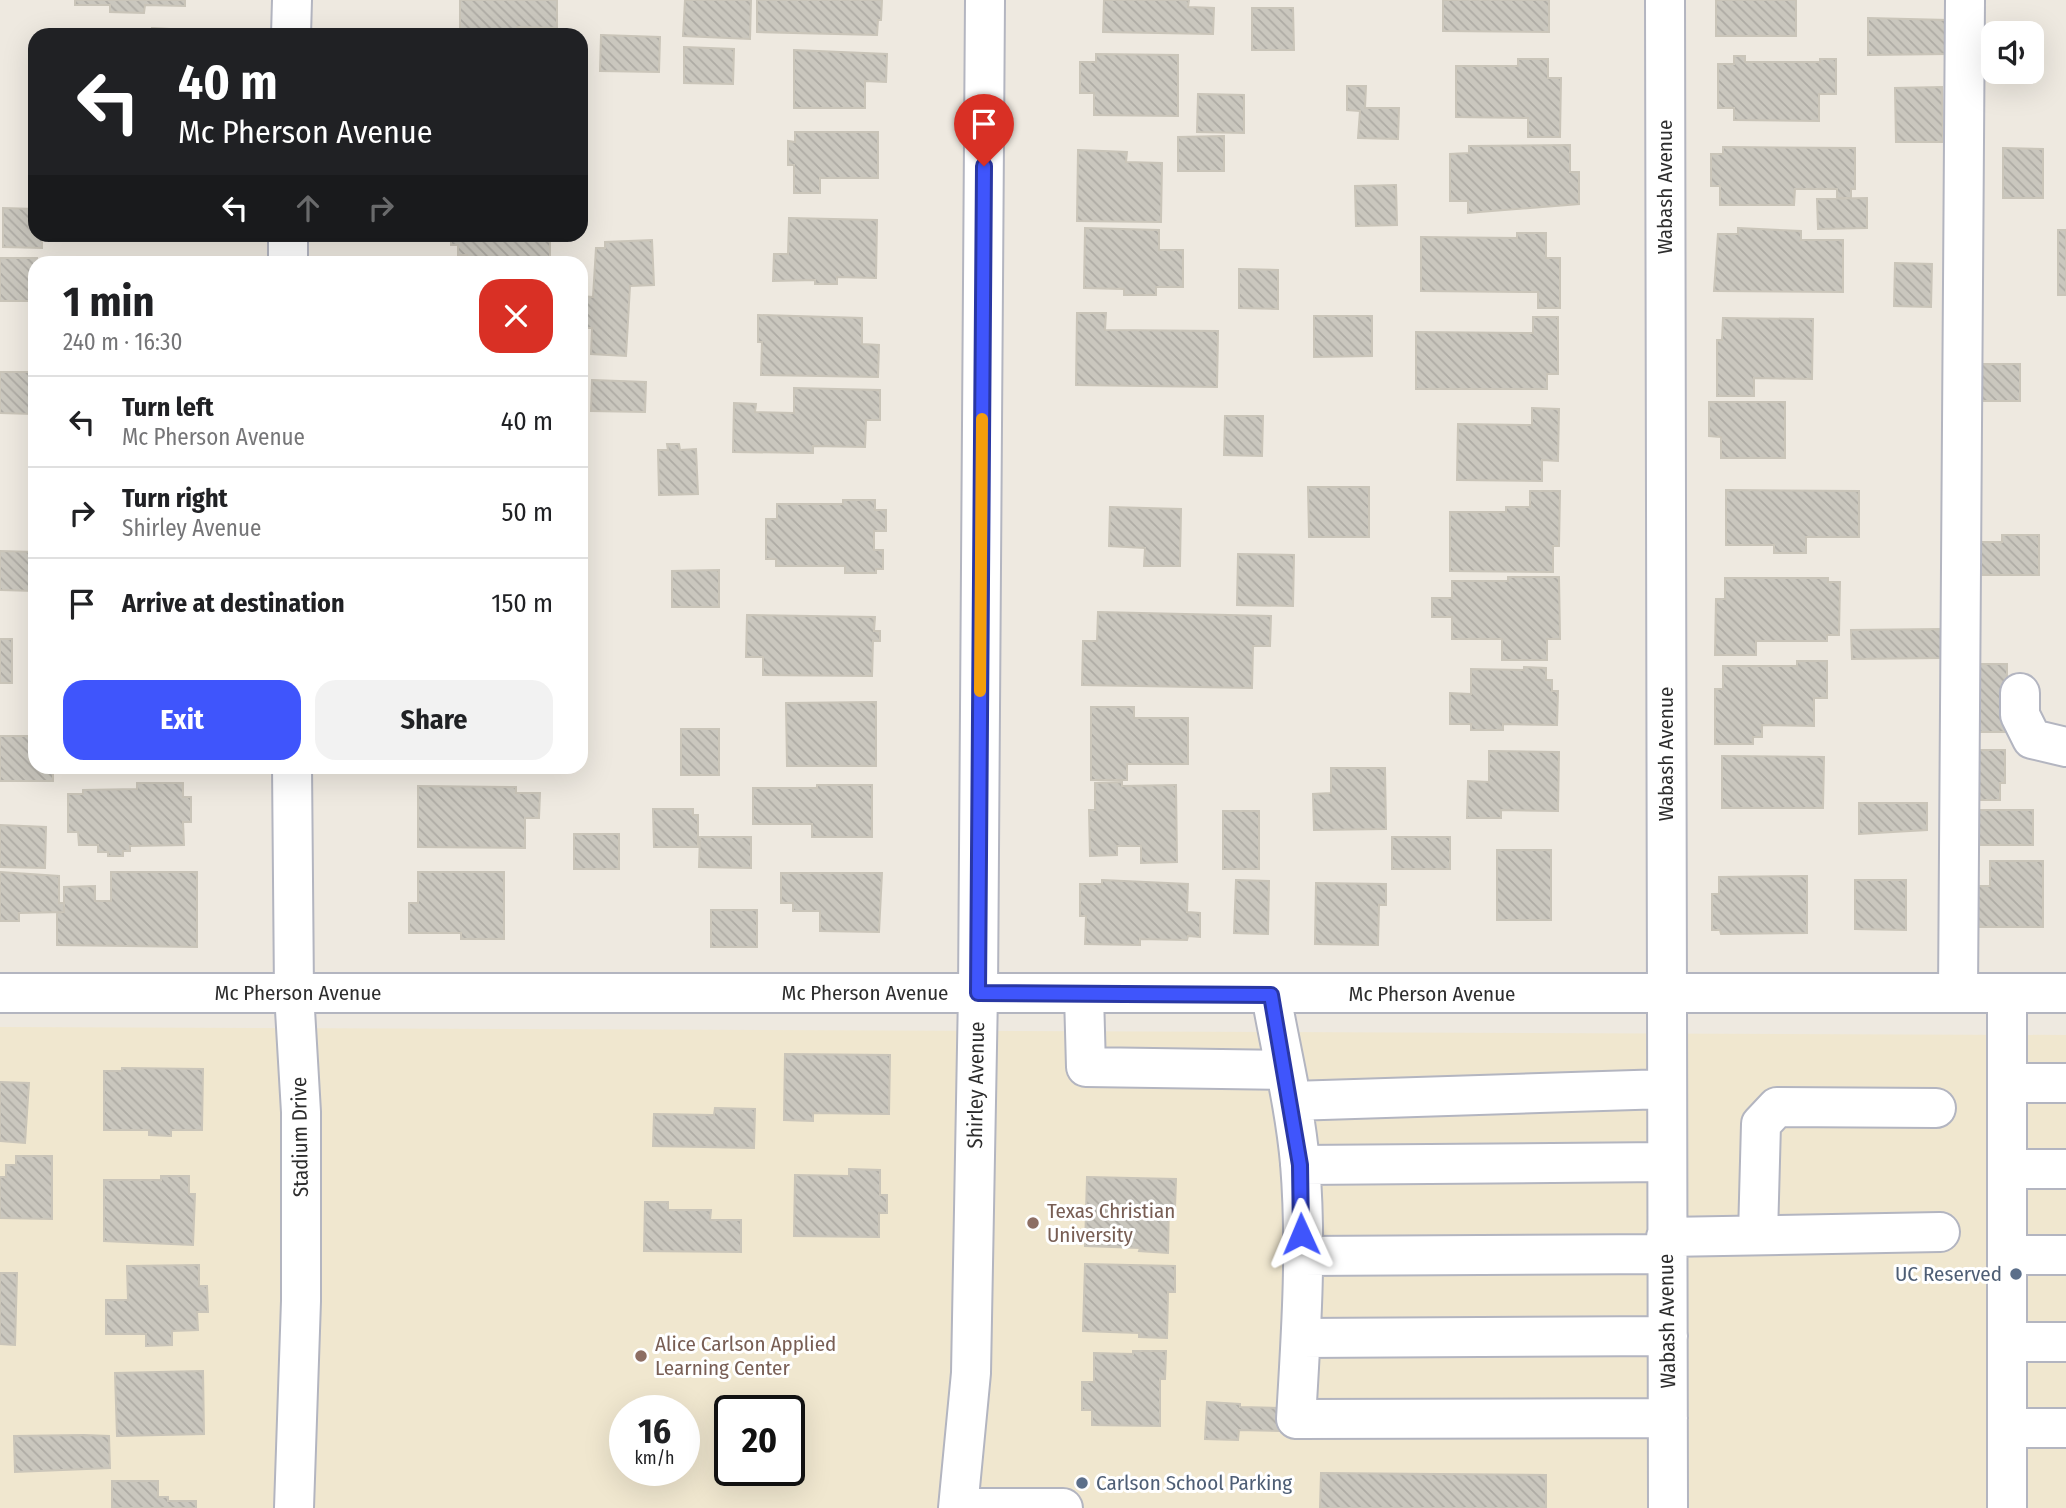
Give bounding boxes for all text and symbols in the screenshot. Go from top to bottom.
map controls [1981,21,2044,84]
button: sound [1981,21,2044,84]
text: 40 m [178,53,278,112]
icon: left [63,56,154,147]
pin [954,94,1014,166]
icon: arrive [965,105,1003,143]
text: Mc Pherson Avenue [178,113,433,151]
street label: Wabash Avenue [1652,120,1678,254]
icon: left [216,189,254,227]
icon: ahead [289,189,327,227]
icon: right [362,189,400,227]
text: 1 min [63,277,154,327]
button: close [479,279,553,353]
text: 240 m · 16:30 [63,328,182,356]
text: Turn left [122,392,214,423]
icon: left [63,403,101,441]
text: 40 m [501,406,553,437]
text: Mc Pherson Avenue [122,423,305,451]
text: Turn right [122,483,228,514]
icon: right [63,494,101,532]
text: 50 m [501,497,553,528]
text: Shirley Avenue [122,514,261,542]
icon: arrive [63,585,101,623]
text: Arrive at destination [122,588,345,619]
text: 150 m [491,588,553,619]
button: Exit [63,680,301,760]
button: Share [315,680,553,760]
street label: Wabash Avenue [1653,687,1679,821]
street label: Mc Pherson Avenue [214,980,382,1006]
street label: Mc Pherson Avenue [781,980,949,1006]
street label: Mc Pherson Avenue [1348,981,1516,1007]
street label: Shirley Avenue [962,1021,990,1149]
street label: Stadium Drive [286,1077,314,1197]
position arrow [1264,1197,1338,1271]
place label: Texas Christian University [1047,1198,1175,1248]
marker: Texas Christian University [1025,1215,1041,1231]
street label: Wabash Avenue [1653,1253,1681,1389]
place label: UC Reserved [1895,1261,2002,1287]
marker: UC Reserved [2008,1266,2024,1282]
place label: Alice Carlson Applied Learning Center [655,1331,836,1381]
marker: Alice Carlson Applied Learning Center [633,1348,649,1364]
speed limit sign: 20 [714,1395,805,1486]
text: 16 [638,1410,671,1452]
text: km/h [634,1447,675,1469]
place label: Carlson School Parking [1096,1470,1292,1496]
marker: Carlson School Parking [1074,1475,1090,1491]

